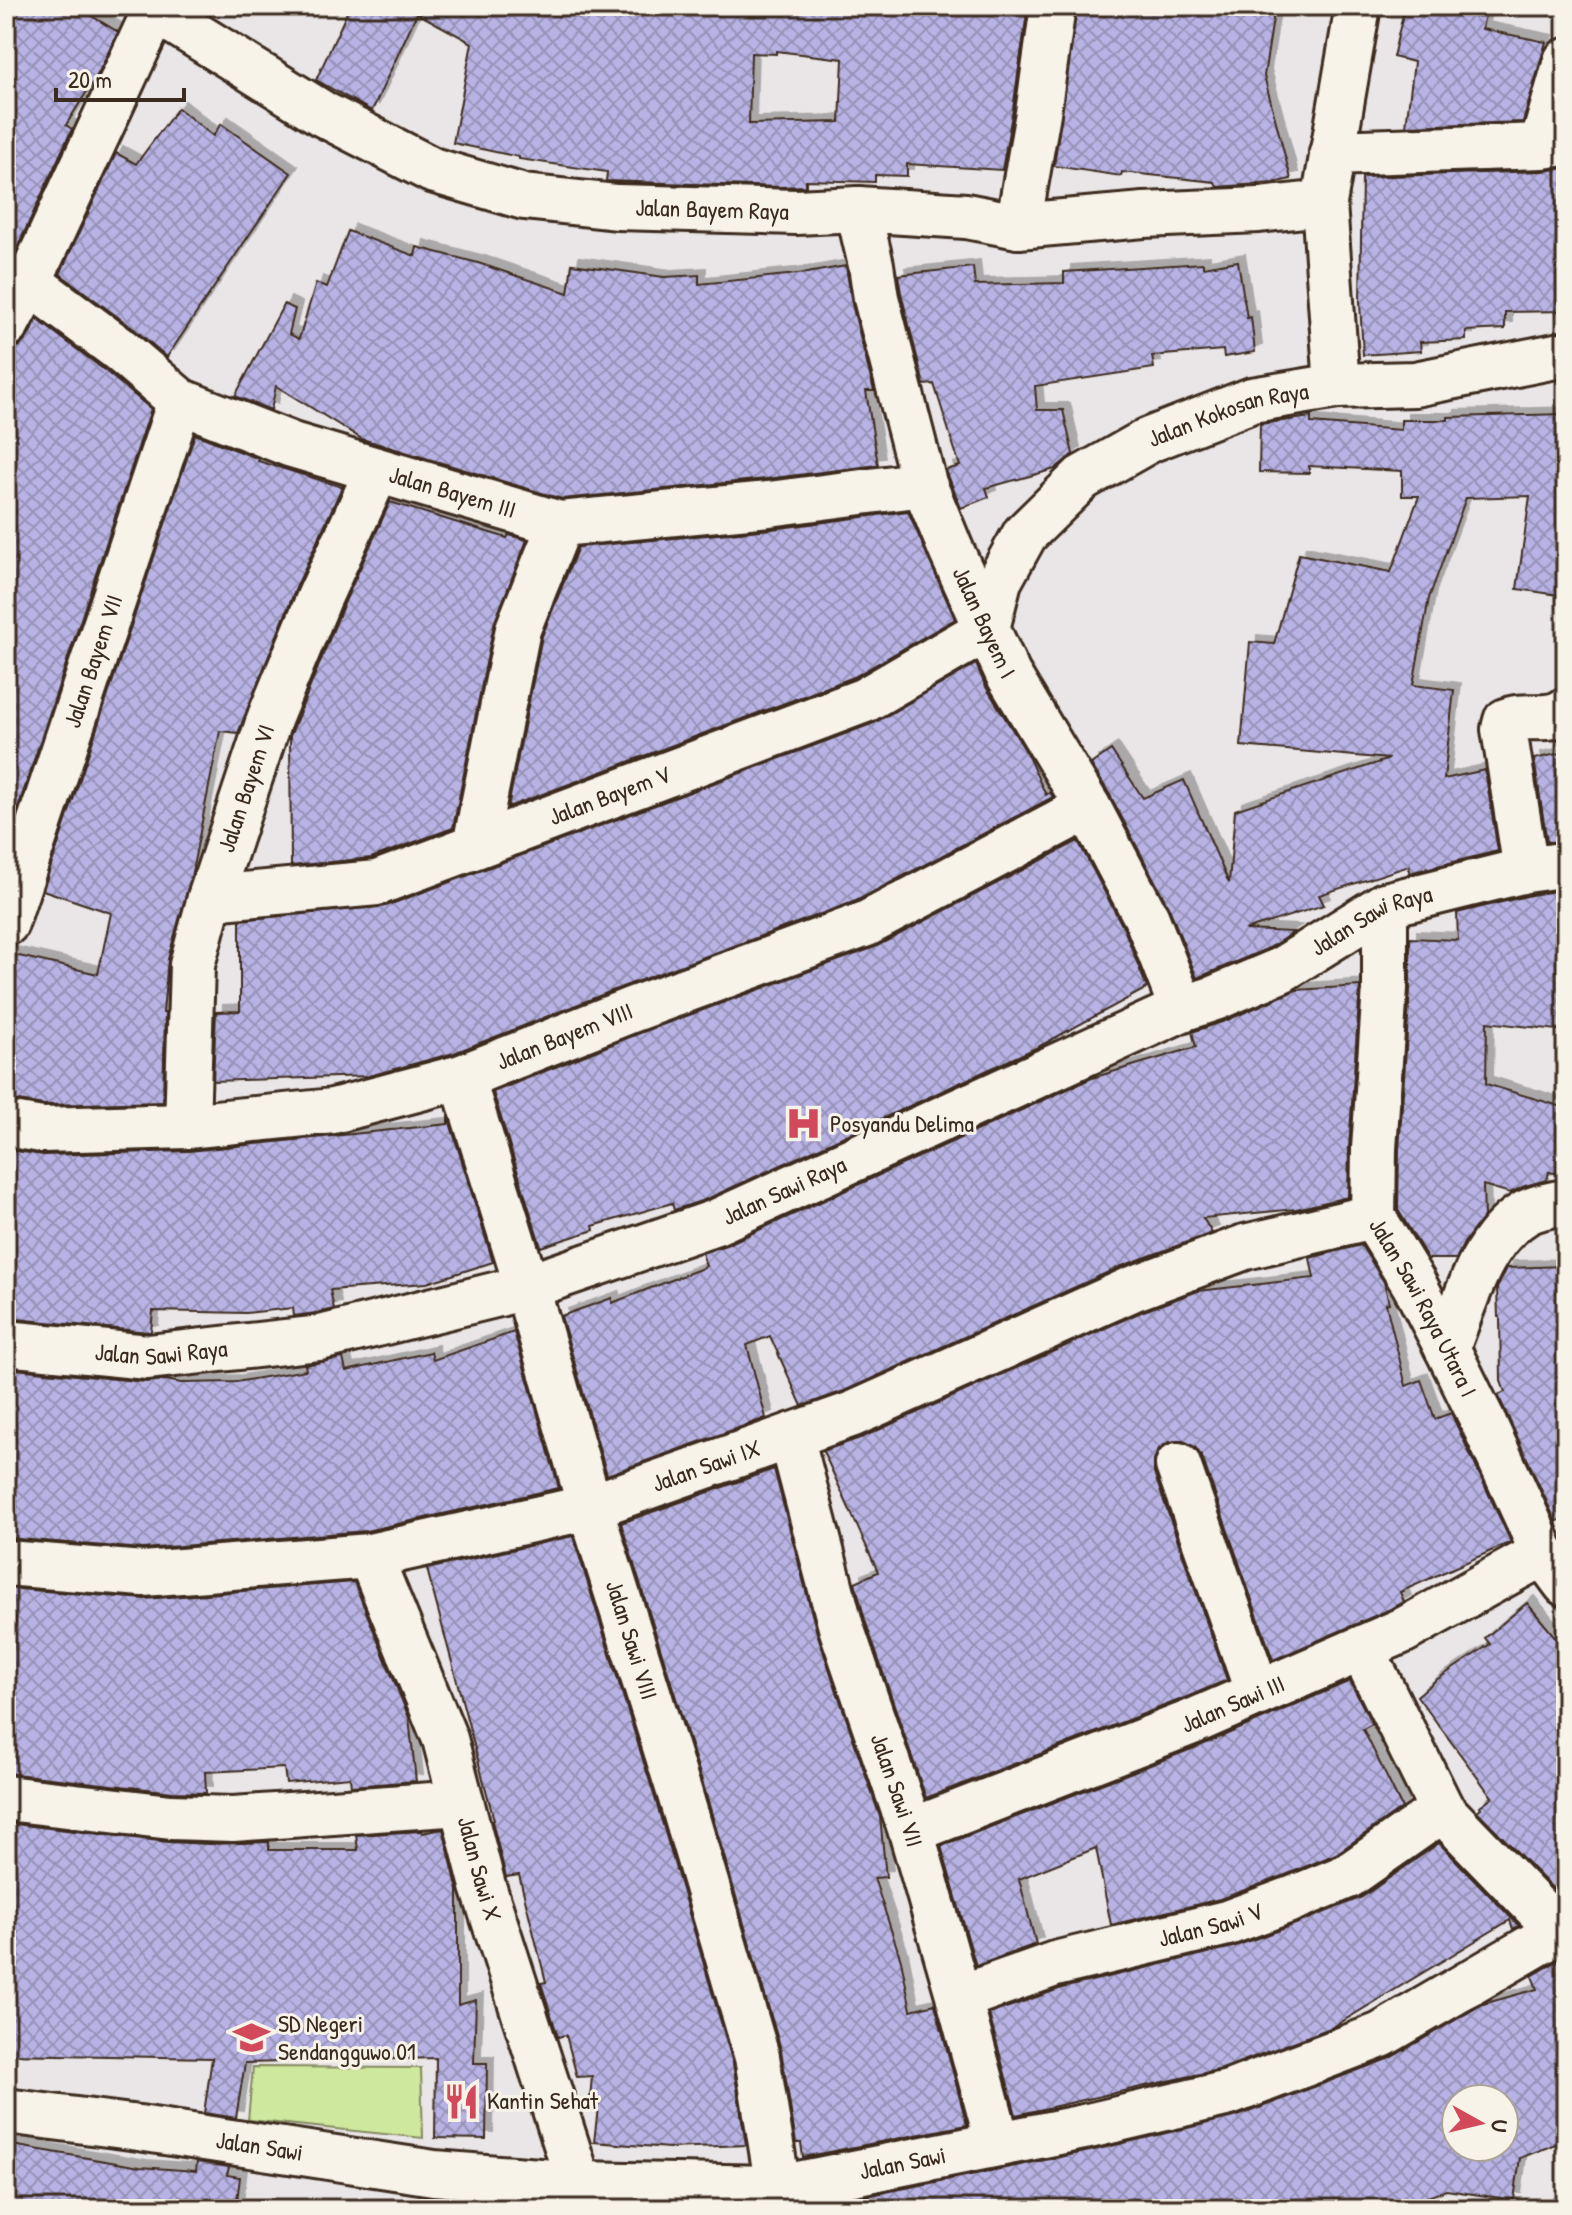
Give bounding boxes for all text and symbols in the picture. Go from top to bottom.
scale bar [56,52,184,102]
text: 20 m [68,63,112,95]
street label: Jalan Bayem Raya [635,191,789,227]
street label: Jalan Kokosan Raya [1143,374,1311,454]
street label: Jalan Bayem III [386,458,520,525]
street label: Jalan Bayem I [946,561,1024,684]
street label: Jalan Bayem VII [55,590,129,732]
street label: Jalan Bayem VI [209,720,281,856]
street label: Jalan Bayem V [544,757,675,832]
street label: Jalan Sawi Raya [1304,877,1435,963]
street label: Jalan Bayem VIII [491,994,637,1077]
hospital icon: Posyandu Delima [785,1105,823,1143]
place label: Posyandu Delima [830,1107,974,1139]
street label: Jalan Sawi Raya [717,1148,851,1232]
street label: Jalan Sawi Raya Utara I [1362,1212,1486,1402]
street label: Jalan Sawi Raya [94,1331,229,1372]
street label: Jalan Sawi IX [647,1431,765,1499]
street label: Jalan Sawi VIII [599,1576,666,1703]
street label: Jalan Sawi III [1176,1667,1289,1740]
street label: Jalan Sawi VII [864,1729,932,1850]
street label: Jalan Sawi X [451,1813,510,1925]
street label: Jalan Sawi V [1155,1894,1267,1954]
place label: SD Negeri Sendangguwo 01 [278,2007,416,2067]
school or university icon: SD Negeri Sendangguwo 01 [233,2019,271,2057]
restaurant icon: Kantin Sehat [442,2082,480,2120]
north arrow [1440,2083,1520,2163]
place label: Kantin Sehat [487,2084,599,2116]
text: U [1484,2118,1516,2134]
street label: Jalan Sawi [214,2123,305,2168]
street label: Jalan Sawi [856,2138,948,2186]

